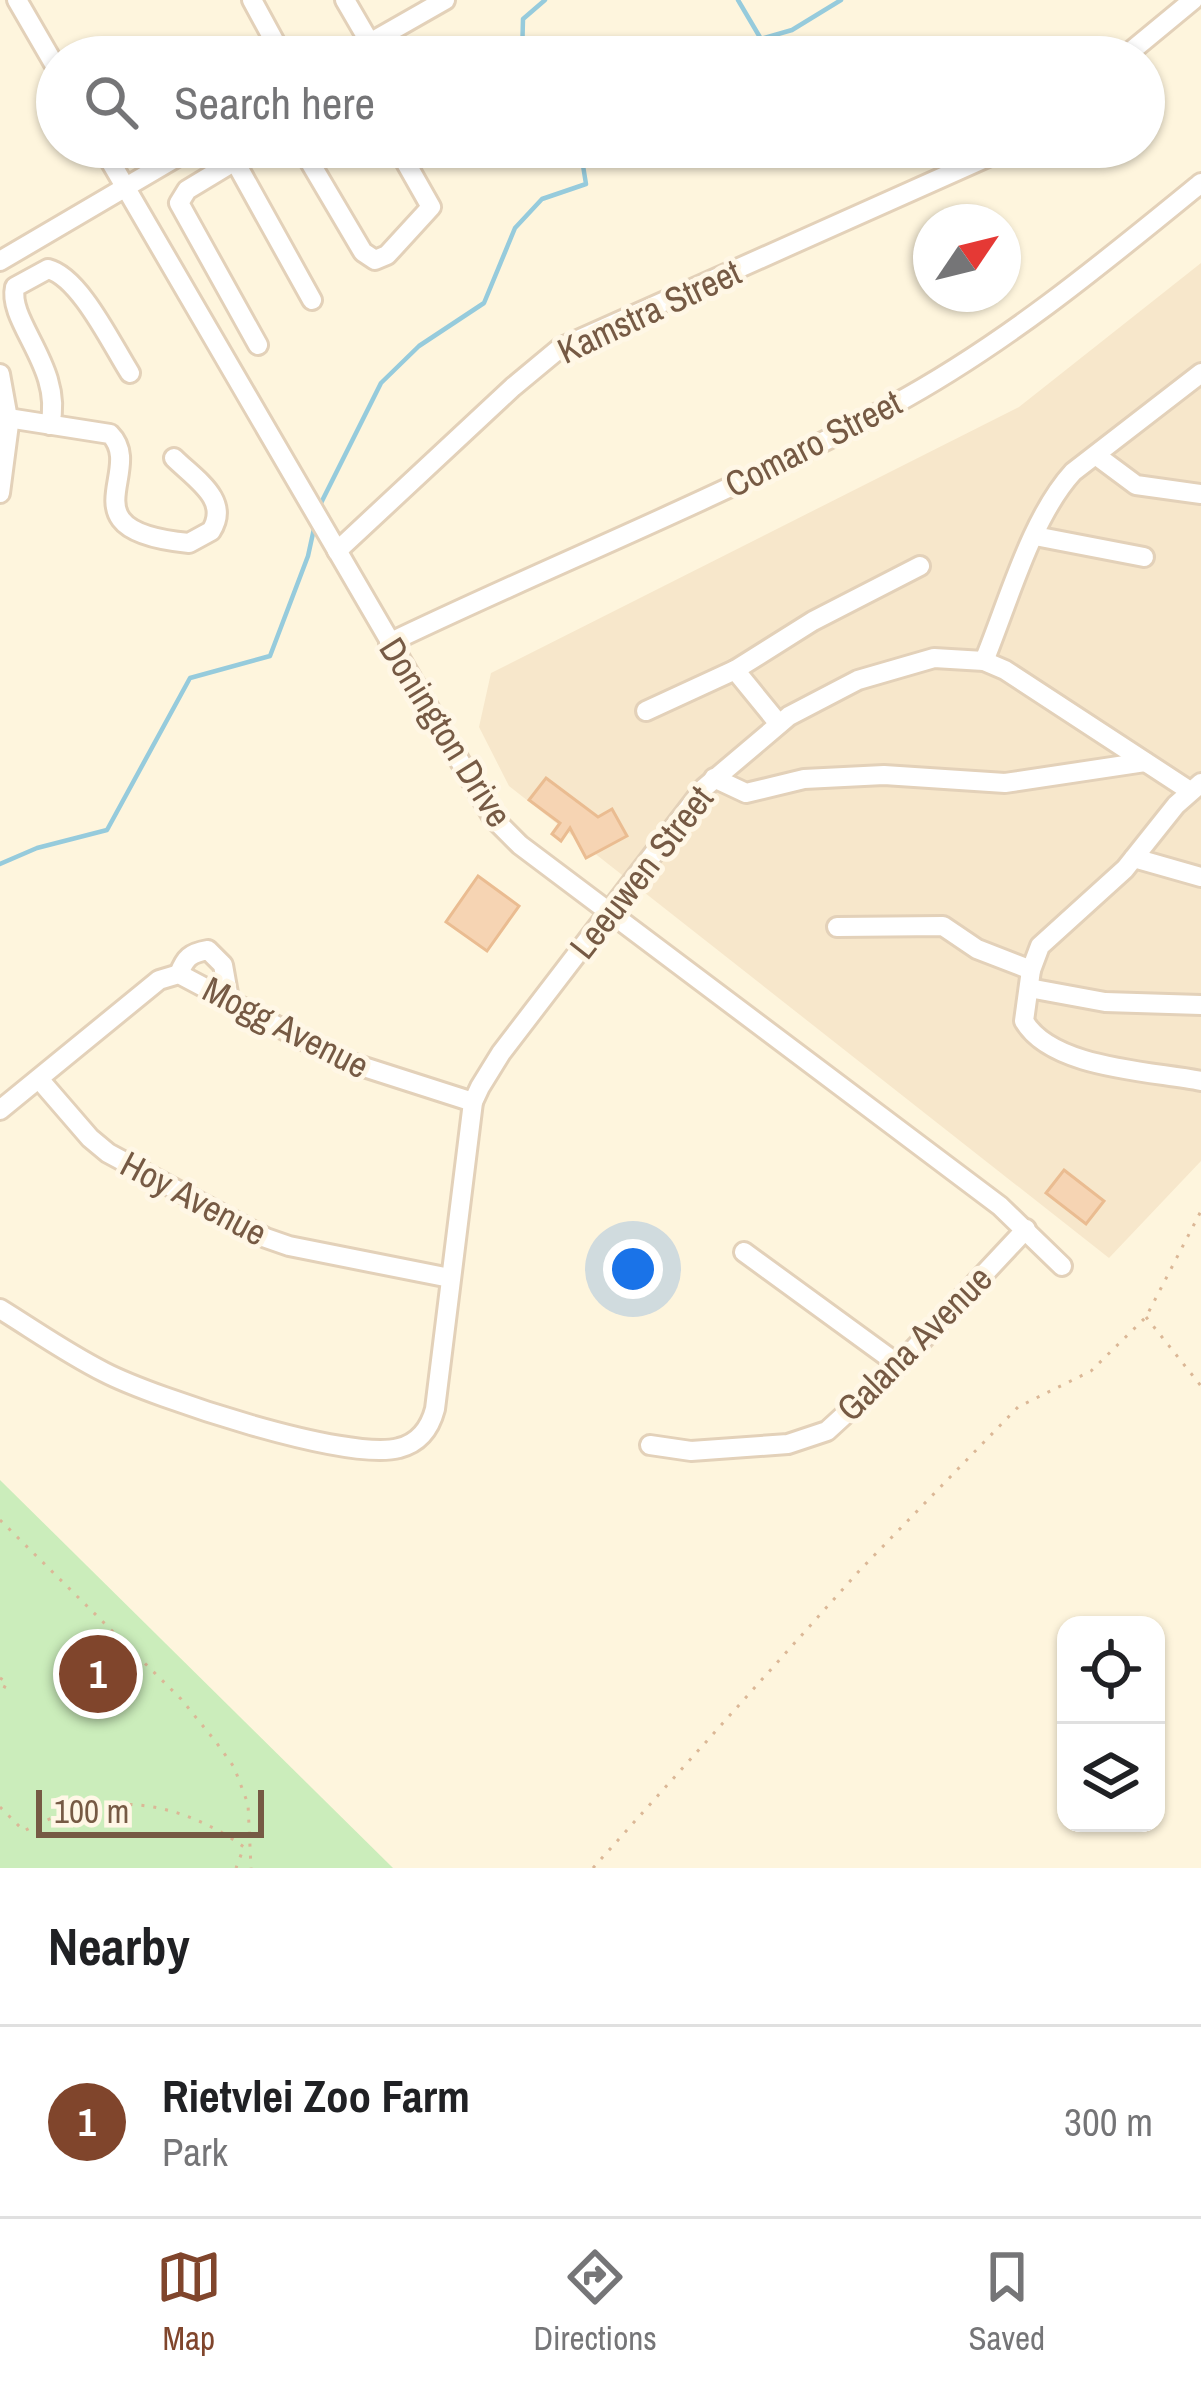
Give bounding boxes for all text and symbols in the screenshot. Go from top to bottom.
search box [36,36,1165,168]
icon: search [78,69,144,135]
text: Search here [174,72,375,133]
north arrow [913,204,1021,312]
street label: Kamstra Street [550,248,748,374]
street label: Comaro Street [717,378,909,508]
street label: Donington Drive [369,628,523,836]
street label: Leeuwen Street [558,776,724,968]
street label: Mogg Avenue [195,965,377,1089]
street label: Hoy Avenue [113,1140,275,1256]
your location [603,1239,663,1299]
street label: Galana Avenue [826,1255,1002,1431]
map controls [1057,1616,1165,1832]
button: locate [1057,1616,1165,1724]
pin: 1 [59,1629,137,1719]
button: layers [1057,1724,1165,1832]
scale bar [36,1784,264,1837]
text: 100 m [54,1789,129,1833]
text: Nearby [48,1912,190,1981]
text: Rietvlei Zoo Farm [162,2065,470,2126]
text: 1 [78,2096,96,2148]
text: 300 m [1064,2096,1153,2148]
text: Park [162,2126,228,2178]
tab: Map [156,2244,222,2360]
tab: Directions [533,2244,657,2360]
tab: Saved [968,2244,1045,2360]

